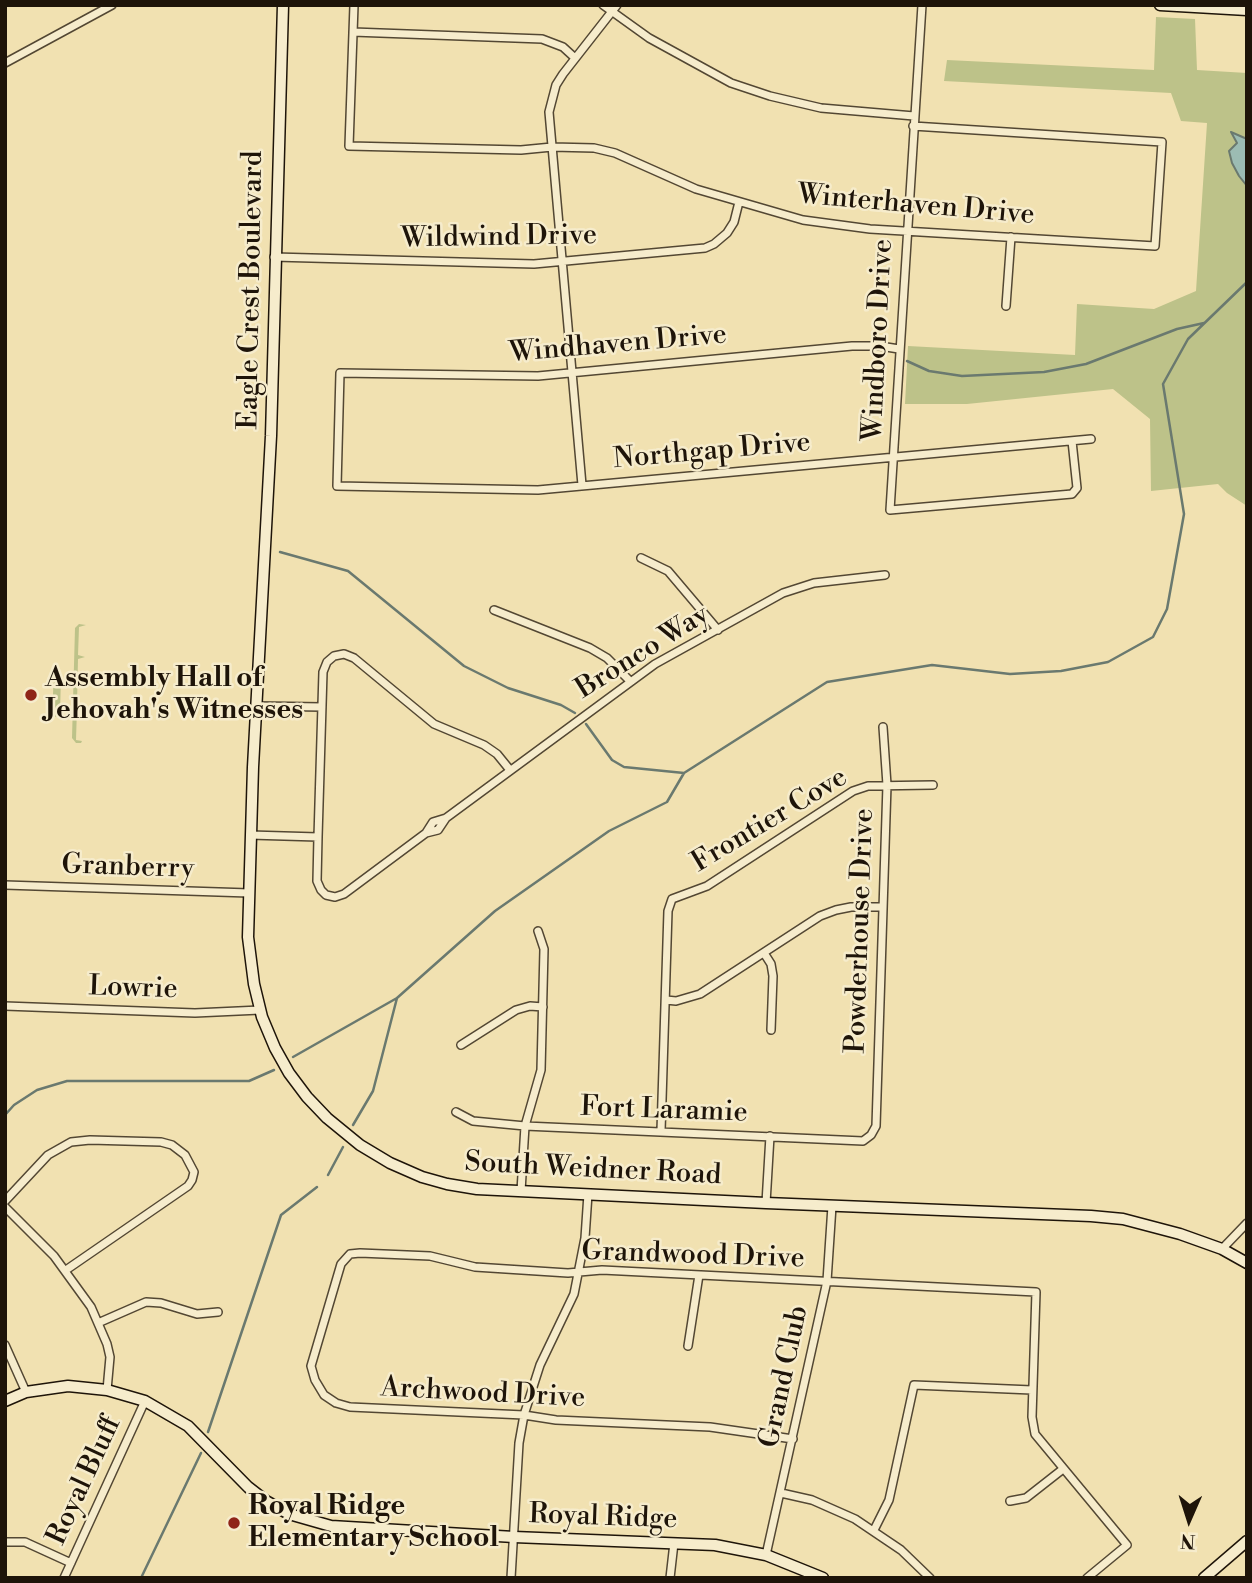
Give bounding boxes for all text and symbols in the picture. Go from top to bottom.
street label: Eagle Crest Boulevard [233,150,271,430]
street label: Winterhaven Drive [796,179,1036,233]
street label: Wildwind Drive [401,219,597,257]
street label: Windboro Drive [857,238,901,442]
street label: Windhaven Drive [508,319,728,371]
street label: Northgap Drive [612,427,812,477]
street label: Bronco Way [570,599,716,707]
place label: Assembly Hall of Jehovah's Witnesses [45,662,303,728]
marker: Assembly Hall of Jehovah's Witnesses [23,687,39,703]
street label: Frontier Cove [686,761,854,881]
street label: Powderhouse Drive [840,808,882,1054]
street label: Granberry [61,849,195,887]
street label: Lowrie [88,971,178,1007]
street label: Fort Laramie [580,1091,748,1131]
street label: South Weidner Road [464,1146,722,1194]
street label: Grandwood Drive [581,1235,805,1277]
street label: Grand Club [754,1303,816,1451]
street label: Archwood Drive [380,1372,586,1416]
street label: Royal Bluff [41,1411,129,1551]
north arrow [1154,1485,1224,1555]
place label: Royal Ridge Elementary School [248,1490,499,1556]
street label: Royal Ridge [528,1499,678,1537]
marker: Royal Ridge Elementary School [226,1515,242,1531]
text: N [1180,1529,1196,1553]

